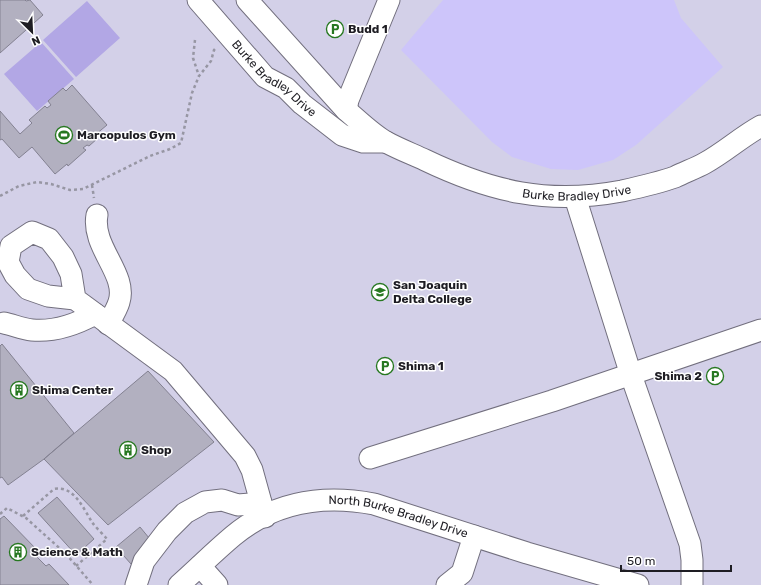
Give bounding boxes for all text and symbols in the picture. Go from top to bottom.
north arrow [12,12,52,52]
parking icon: Budd 1 [325,19,345,39]
place label: Budd 1 [348,22,388,36]
text: N [30,33,42,48]
street label: Burke Bradley Drive [229,37,319,120]
sports icon: Marcopulos Gym [54,125,74,145]
place label: Marcopulos Gym [77,128,176,142]
street label: Burke Bradley Drive [521,182,633,204]
place label: San Joaquin Delta College [393,278,472,306]
school or university icon: San Joaquin Delta College [370,282,390,302]
parking icon: Shima 1 [375,356,395,376]
place label: Shima 1 [398,359,444,373]
parking icon: Shima 2 [705,366,725,386]
place label: Shima 2 [654,369,702,383]
building icon: Shima Center [9,380,29,400]
place label: Shima Center [32,383,114,397]
building icon: Shop [118,440,138,460]
place label: Shop [141,443,172,457]
street label: North Burke Bradley Drive [329,493,470,541]
building icon: Science & Math [8,542,28,562]
place label: Science & Math [31,545,123,559]
scale bar [621,547,731,573]
text: 50 m [627,554,655,568]

